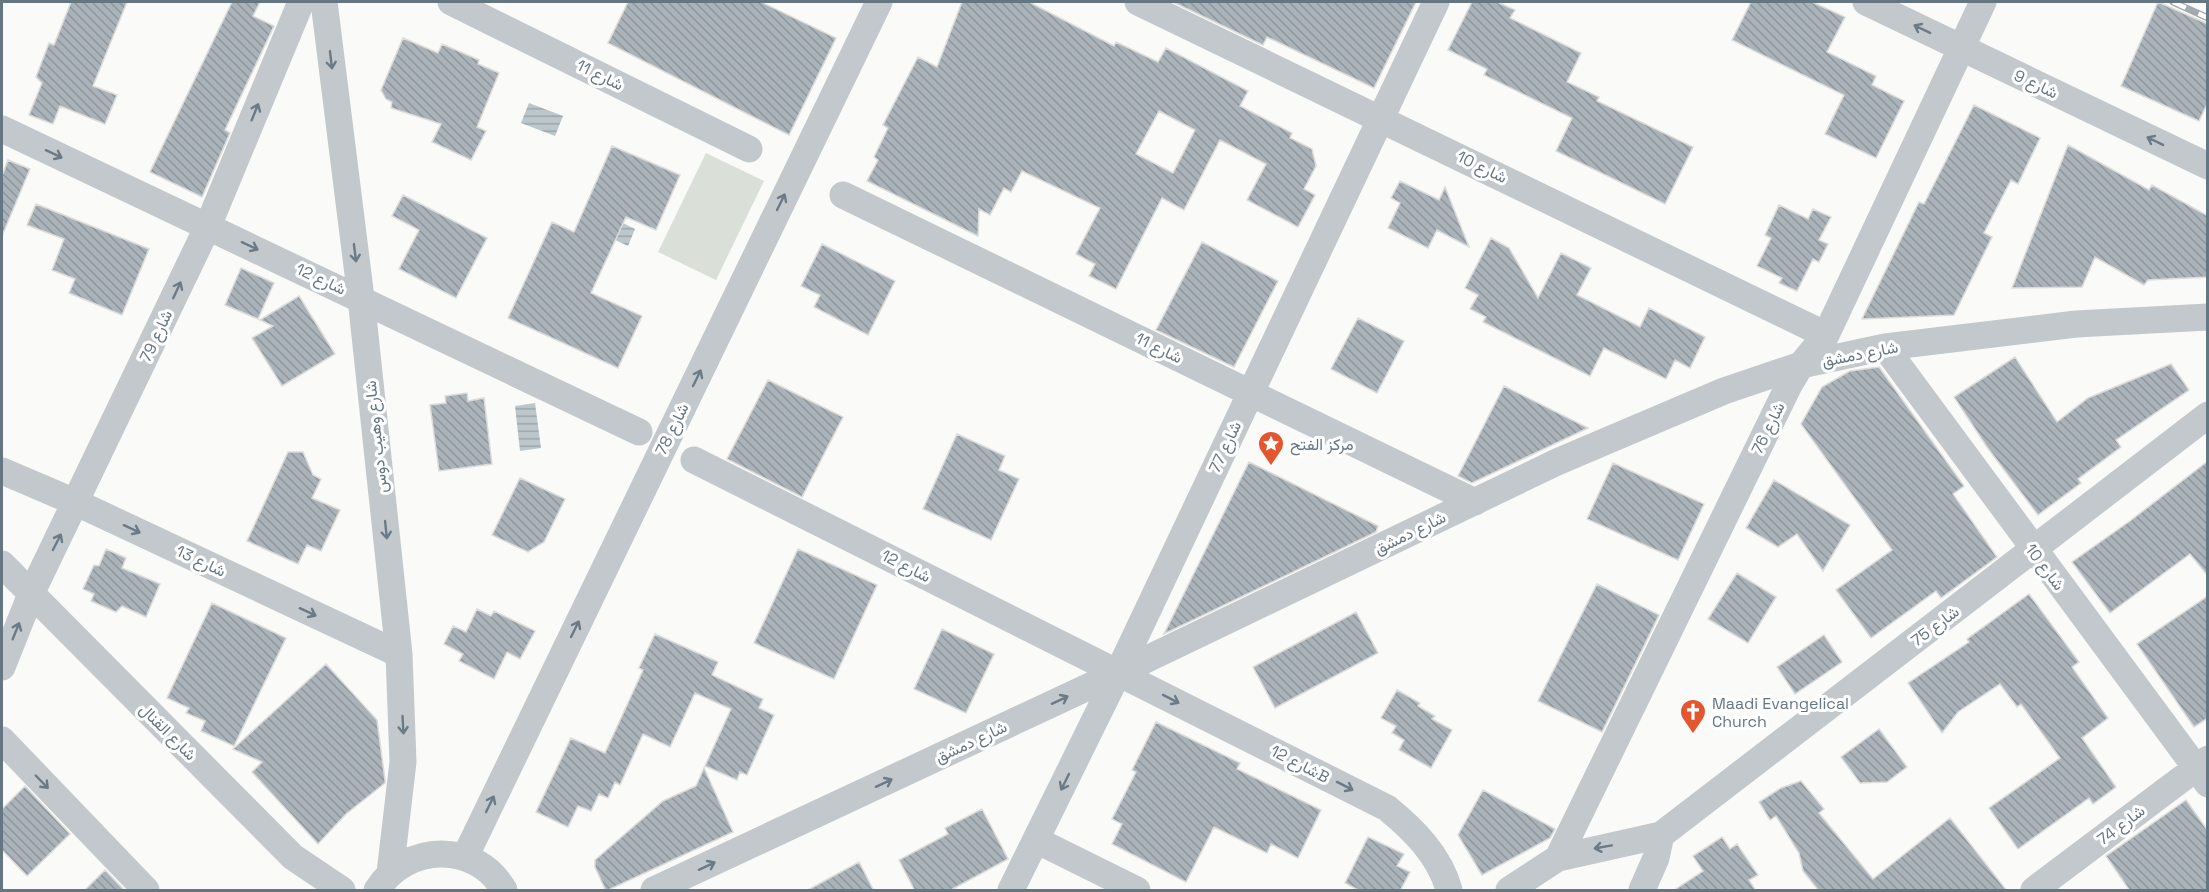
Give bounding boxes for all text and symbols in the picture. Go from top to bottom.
one-way arrow [1914,23,1932,35]
one-way arrow [326,49,337,69]
street label: شارع 11 [573,55,627,96]
street label: شارع 9 [2010,65,2061,104]
one-way arrow [250,103,261,121]
one-way arrow [2146,134,2164,146]
street label: شارع 10 [1453,146,1511,189]
one-way arrow [45,148,63,160]
one-way arrow [776,193,788,211]
one-way arrow [240,240,258,252]
one-way arrow [350,243,361,262]
street label: شارع 12 [292,258,349,301]
one-way arrow [172,282,184,300]
street label: شارع 79 [135,307,178,366]
street label: شارع 11 [1132,328,1186,369]
street label: شارع دمشق [1820,336,1900,373]
one-way arrow [691,369,703,387]
street label: شارع وهيب دوس [360,380,393,494]
street label: شارع 76 [1747,399,1790,458]
street label: شارع 78 [650,400,694,459]
street label: شارع 77 [1204,418,1247,476]
place icon: مركز الفتح [1256,429,1286,467]
place label: مركز الفتح [1290,434,1354,456]
street label: شارع دمشق [1371,507,1450,560]
one-way arrow [380,520,391,540]
one-way arrow [122,523,140,535]
one-way arrow [51,534,63,551]
street label: شارع 10 [2020,539,2069,595]
street label: شارع 13 [172,540,229,583]
street label: شارع 12 [877,545,934,588]
street label: شارع 75 [1907,601,1964,652]
one-way arrow [299,606,317,618]
one-way arrow [570,620,582,638]
one-way arrow [11,622,22,640]
one-way arrow [1051,693,1069,705]
place label: Maadi Evangelical Church [1712,693,1849,732]
one-way arrow [1161,694,1179,705]
church icon: Maadi Evangelical Church [1678,697,1708,735]
street label: شارع القنال [134,699,201,766]
one-way arrow [397,714,408,734]
street label: شارع دمشق [932,716,1011,769]
street label: شارع 12B [1267,740,1333,789]
one-way arrow [1058,772,1070,790]
one-way arrow [35,775,49,790]
one-way arrow [874,776,892,788]
one-way arrow [1335,781,1353,793]
one-way arrow [485,796,496,814]
street label: شارع 74 [2093,800,2150,851]
one-way arrow [1594,842,1614,853]
one-way arrow [698,859,716,871]

